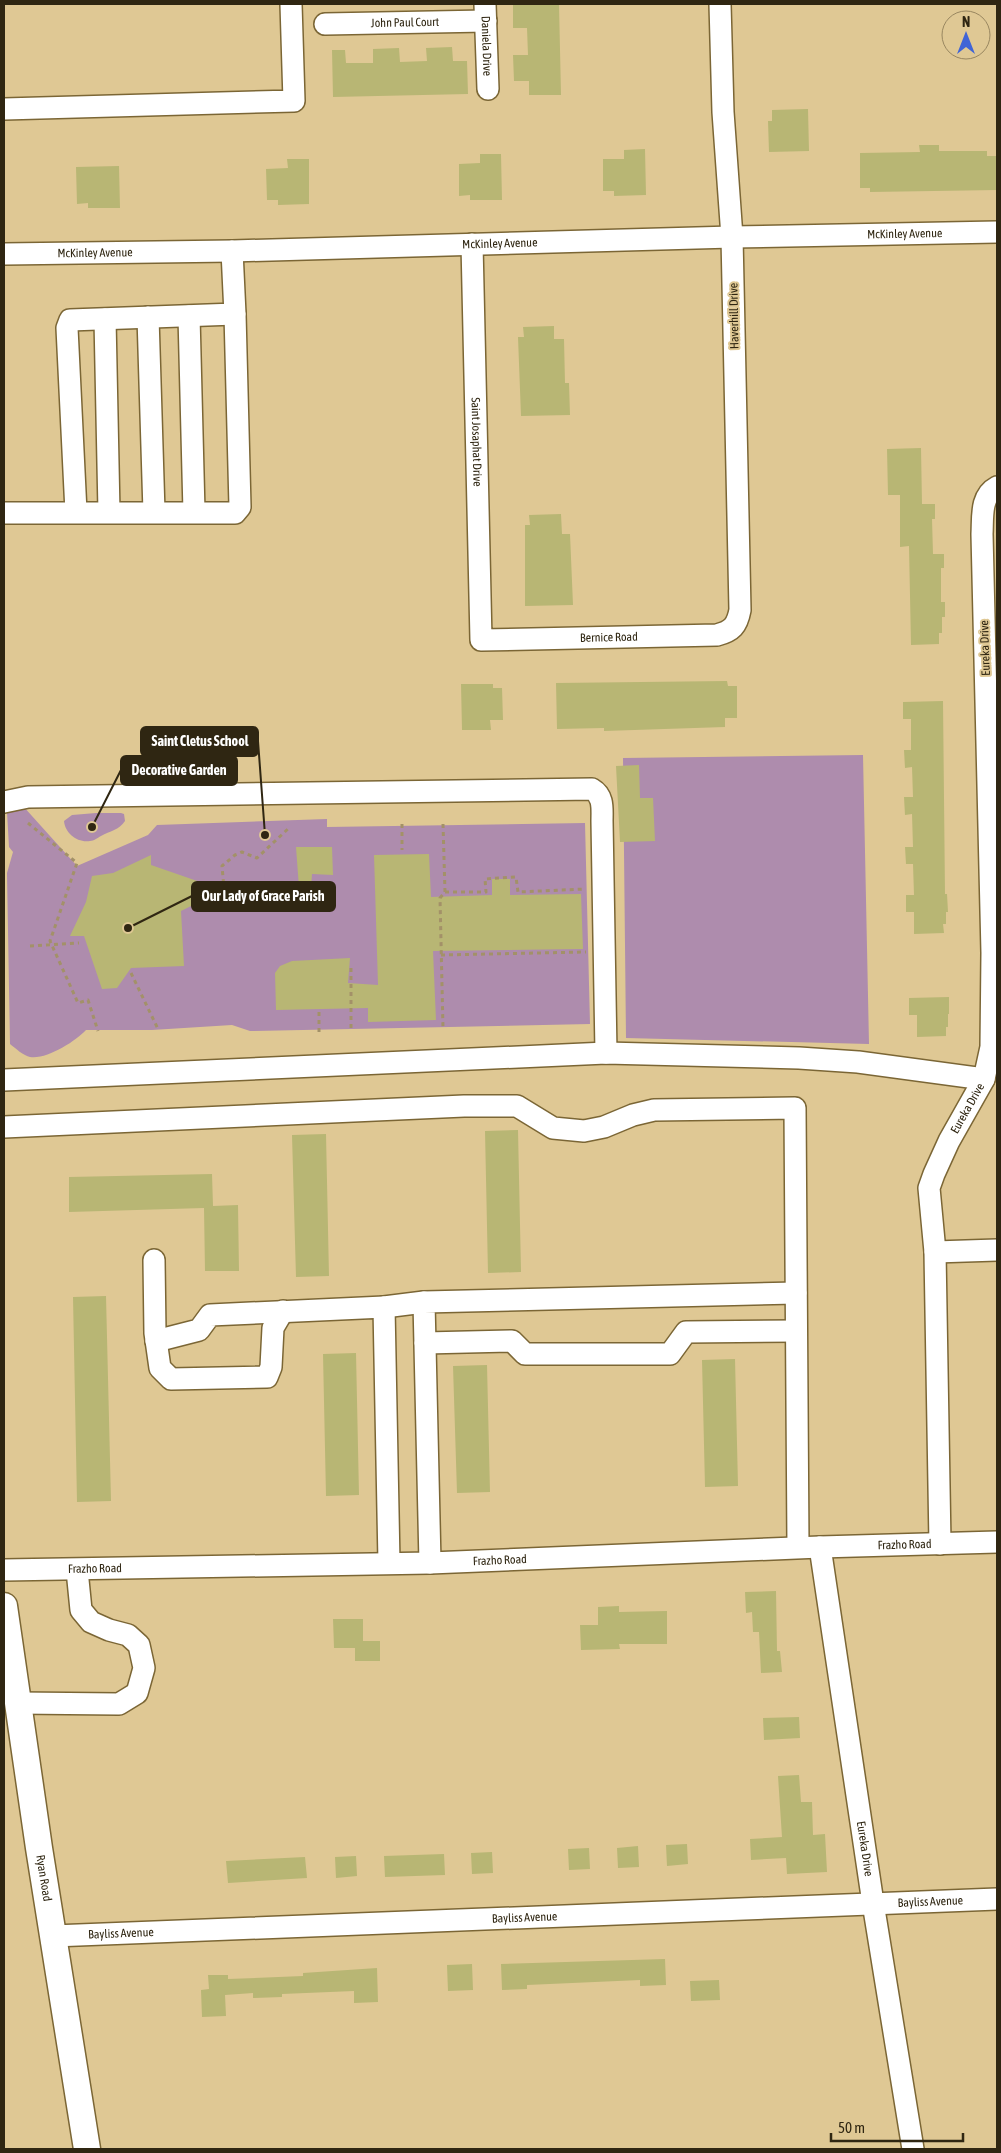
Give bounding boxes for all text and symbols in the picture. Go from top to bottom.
north arrow [941,10,991,60]
text: N [962,14,970,30]
street label: John Paul Court [371,15,440,30]
street label: Daniela Drive [478,16,495,76]
street label: McKinley Avenue [867,226,942,241]
street label: McKinley Avenue [462,235,538,252]
street label: McKinley Avenue [57,245,133,260]
street label: Haverhill Drive [726,283,742,349]
street label: Saint Josaphat Drive [468,397,485,487]
street label: Eureka Drive [977,620,993,676]
street label: Bernice Road [580,630,638,645]
callout: Saint Cletus School [141,727,258,756]
text: Saint Cletus School [152,733,249,749]
callout: Decorative Garden [121,756,237,785]
text: Decorative Garden [131,762,227,778]
callout: Our Lady of Grace Parish [192,882,335,911]
text: Our Lady of Grace Parish [201,888,325,904]
street label: Eureka Drive [948,1081,987,1136]
street label: Frazho Road [877,1537,932,1552]
street label: Frazho Road [473,1552,527,1568]
street label: Frazho Road [68,1561,122,1576]
street label: Eureka Drive [854,1820,876,1877]
street label: Ryan Road [33,1854,54,1902]
street label: Bayliss Avenue [897,1893,963,1910]
street label: Bayliss Avenue [492,1909,558,1926]
street label: Bayliss Avenue [88,1925,154,1942]
scale bar [831,2110,964,2142]
text: 50 m [838,2119,865,2136]

